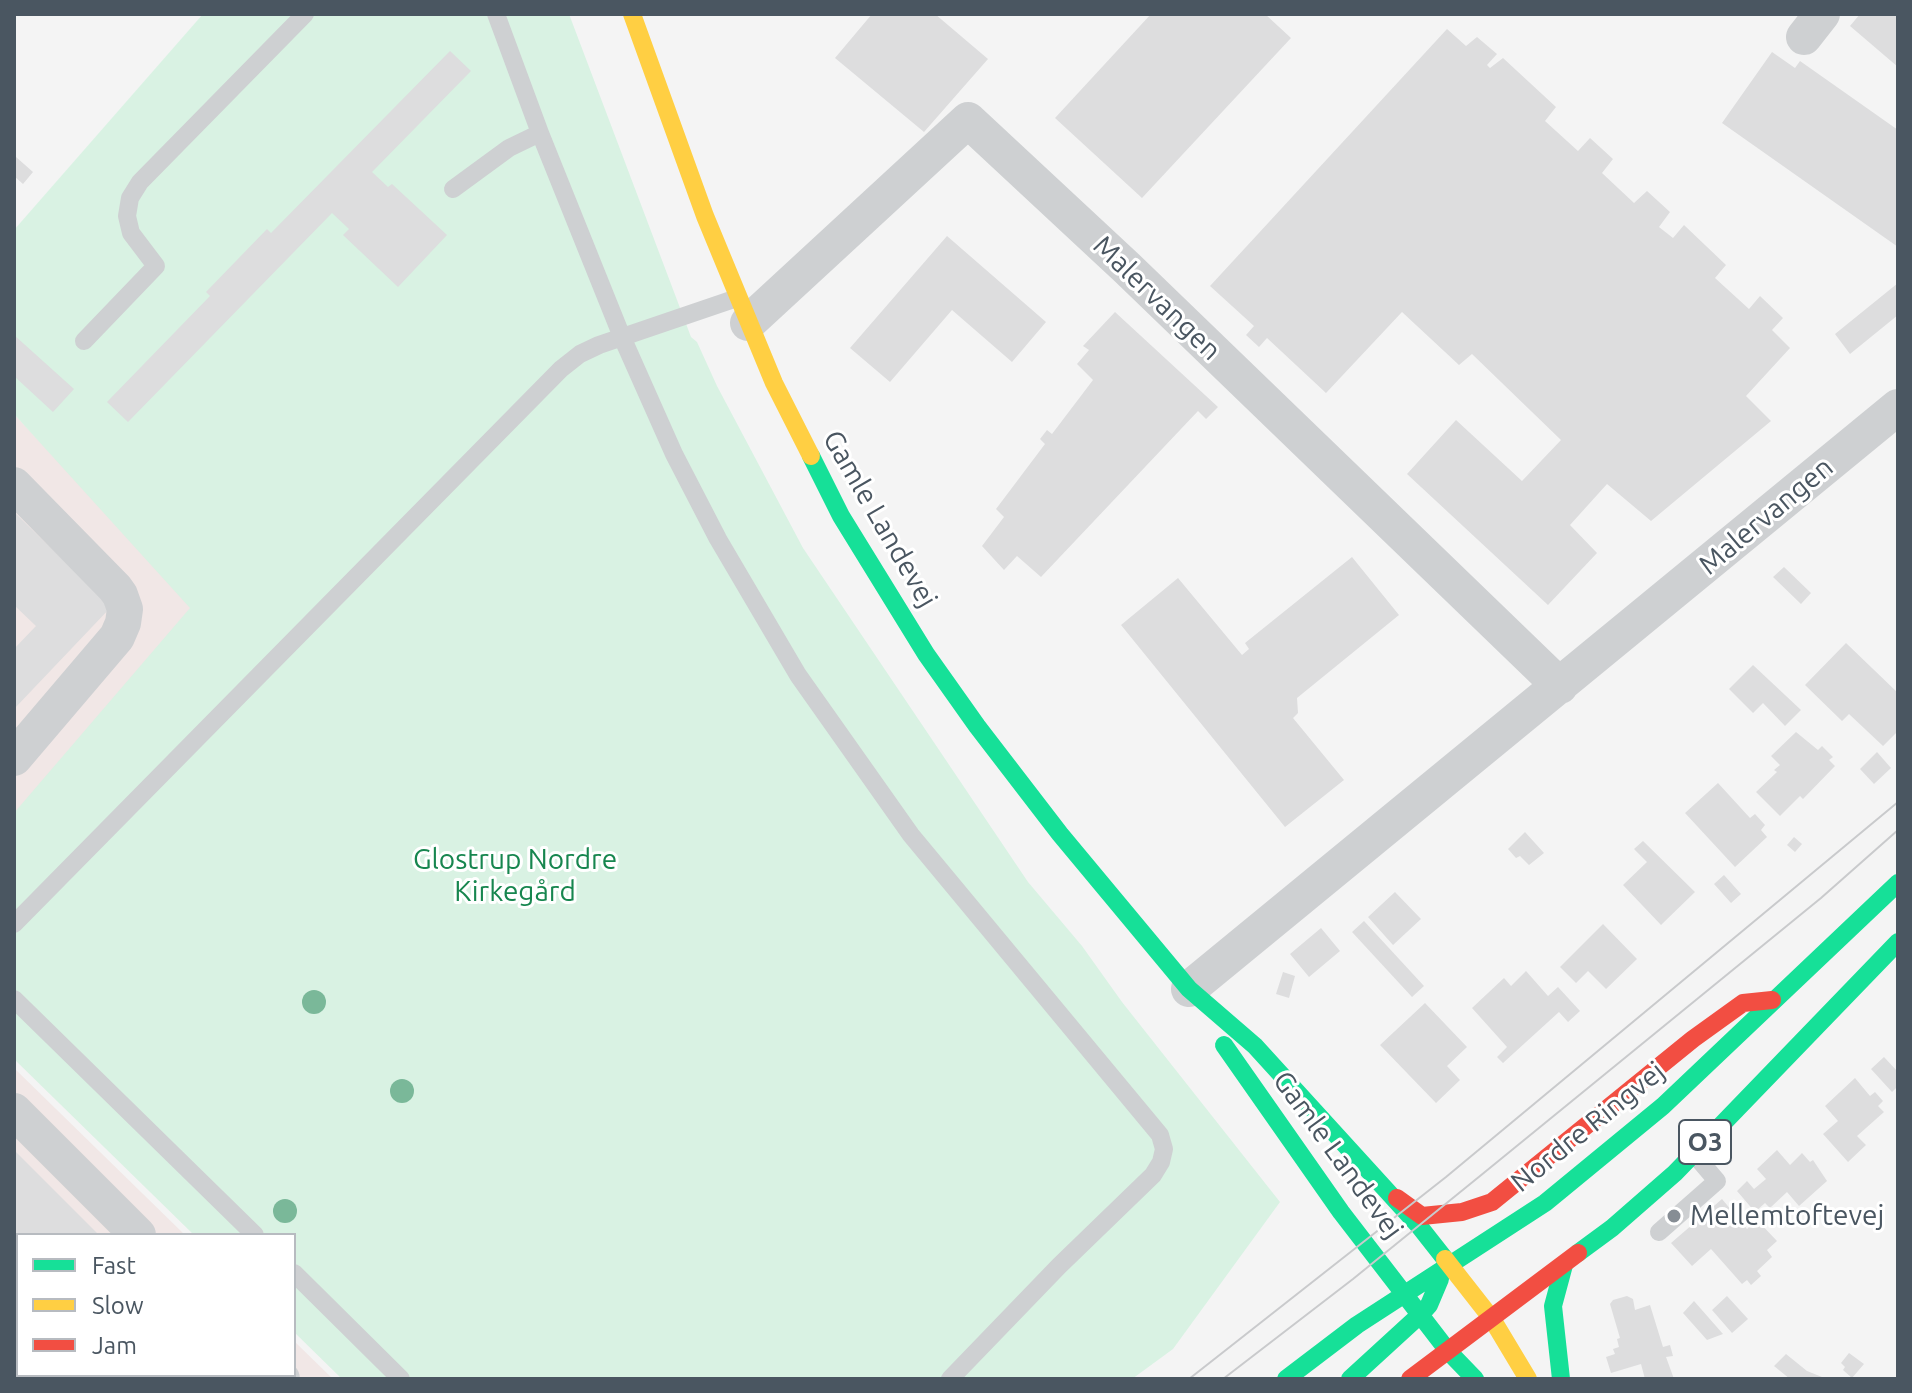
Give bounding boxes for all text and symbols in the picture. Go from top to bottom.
street label: Malervangen [1086,229,1228,367]
street label: Gamle Landevej [816,425,944,613]
street label: Malervangen [1692,450,1840,582]
park label: Glostrup Nordre Kirkegård [413,843,617,909]
street label: Nordre Ringvej [1504,1055,1672,1199]
street label: Gamle Landevej [1266,1065,1410,1245]
road number: O3 [1679,1120,1731,1164]
place label: Mellemtoftevej [1690,1199,1884,1233]
marker: Mellemtoftevej [1665,1207,1683,1225]
legend [16,1233,296,1377]
text: Fast [92,1252,136,1279]
text: Slow [92,1292,144,1319]
text: Jam [92,1332,137,1359]

